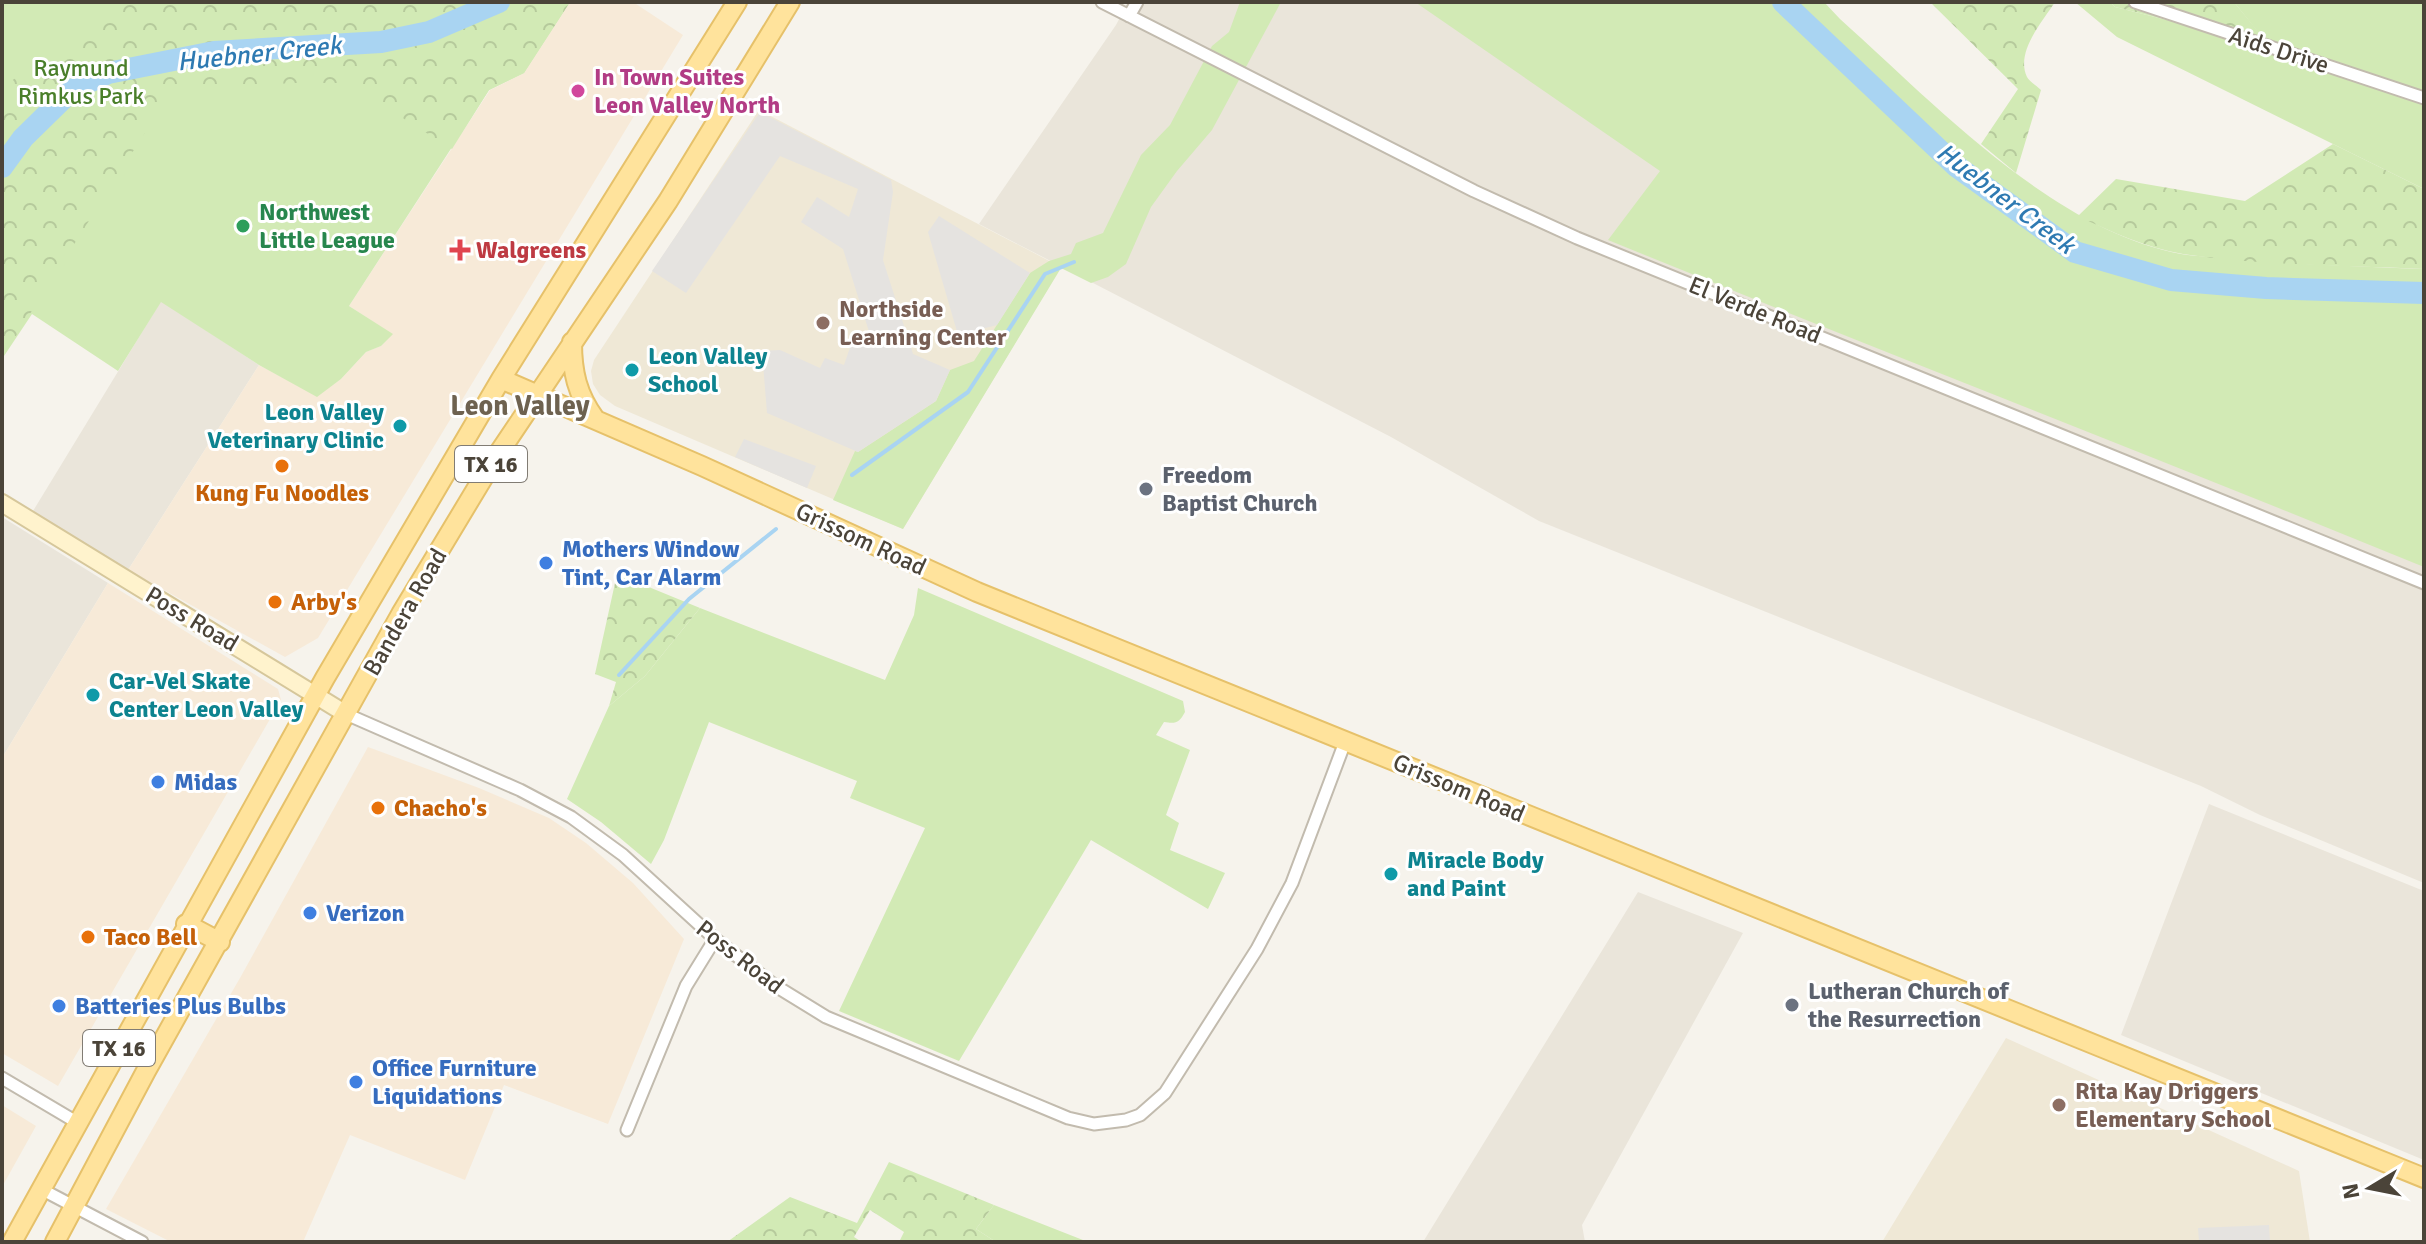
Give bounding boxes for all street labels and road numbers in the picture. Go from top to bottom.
street label: Aids Drive [2225,20,2333,80]
street label: El Verde Road [1684,270,1826,350]
road number: TX 16 [455,446,527,482]
street label: Grissom Road [791,496,931,582]
street label: Bandera Road [357,543,453,681]
street label: Poss Road [140,580,244,658]
street label: Grissom Road [1389,747,1529,829]
street label: Poss Road [690,913,790,1001]
road number: TX 16 [83,1030,155,1066]

